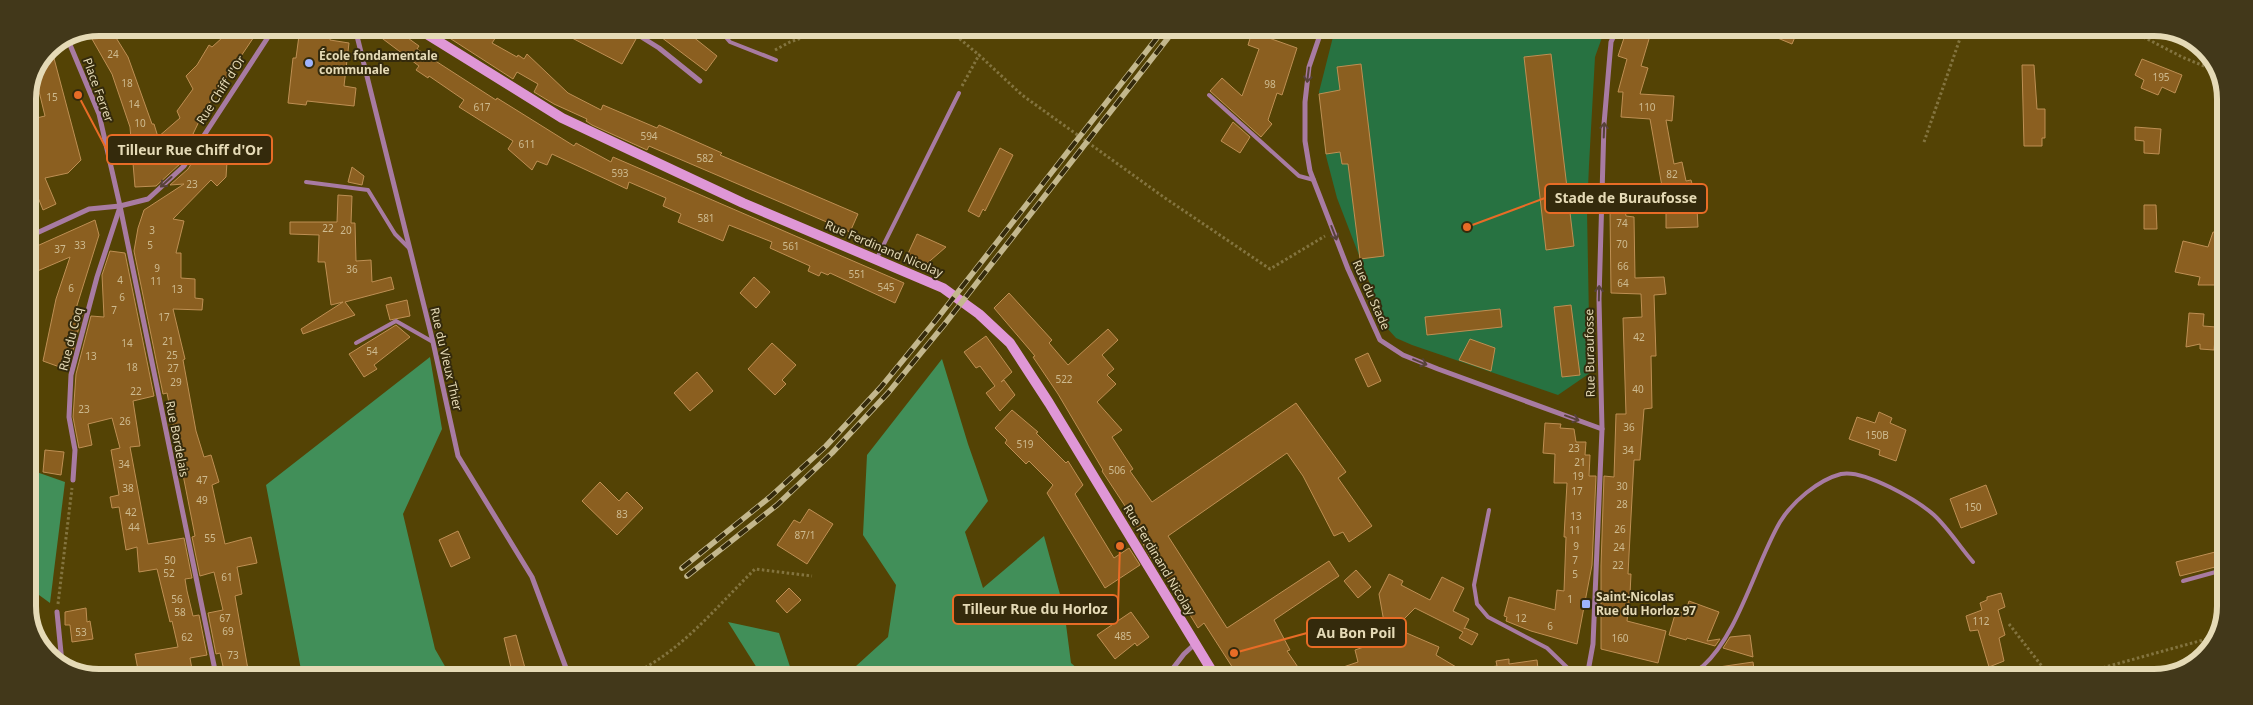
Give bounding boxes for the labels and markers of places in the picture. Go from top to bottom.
place label: École fondamentale communale [319,47,438,78]
marker: École fondamentale communale [303,57,315,69]
callout: Tilleur Rue Chiff d'Or [107,135,272,164]
callout: Stade de Buraufosse [1545,184,1707,213]
place label: Saint-Nicolas Rue du Horloz 97 [1596,588,1696,619]
callout: Tilleur Rue du Horloz [953,595,1118,624]
marker: Saint-Nicolas Rue du Horloz 97 [1580,598,1592,610]
callout: Au Bon Poil [1307,618,1406,647]

